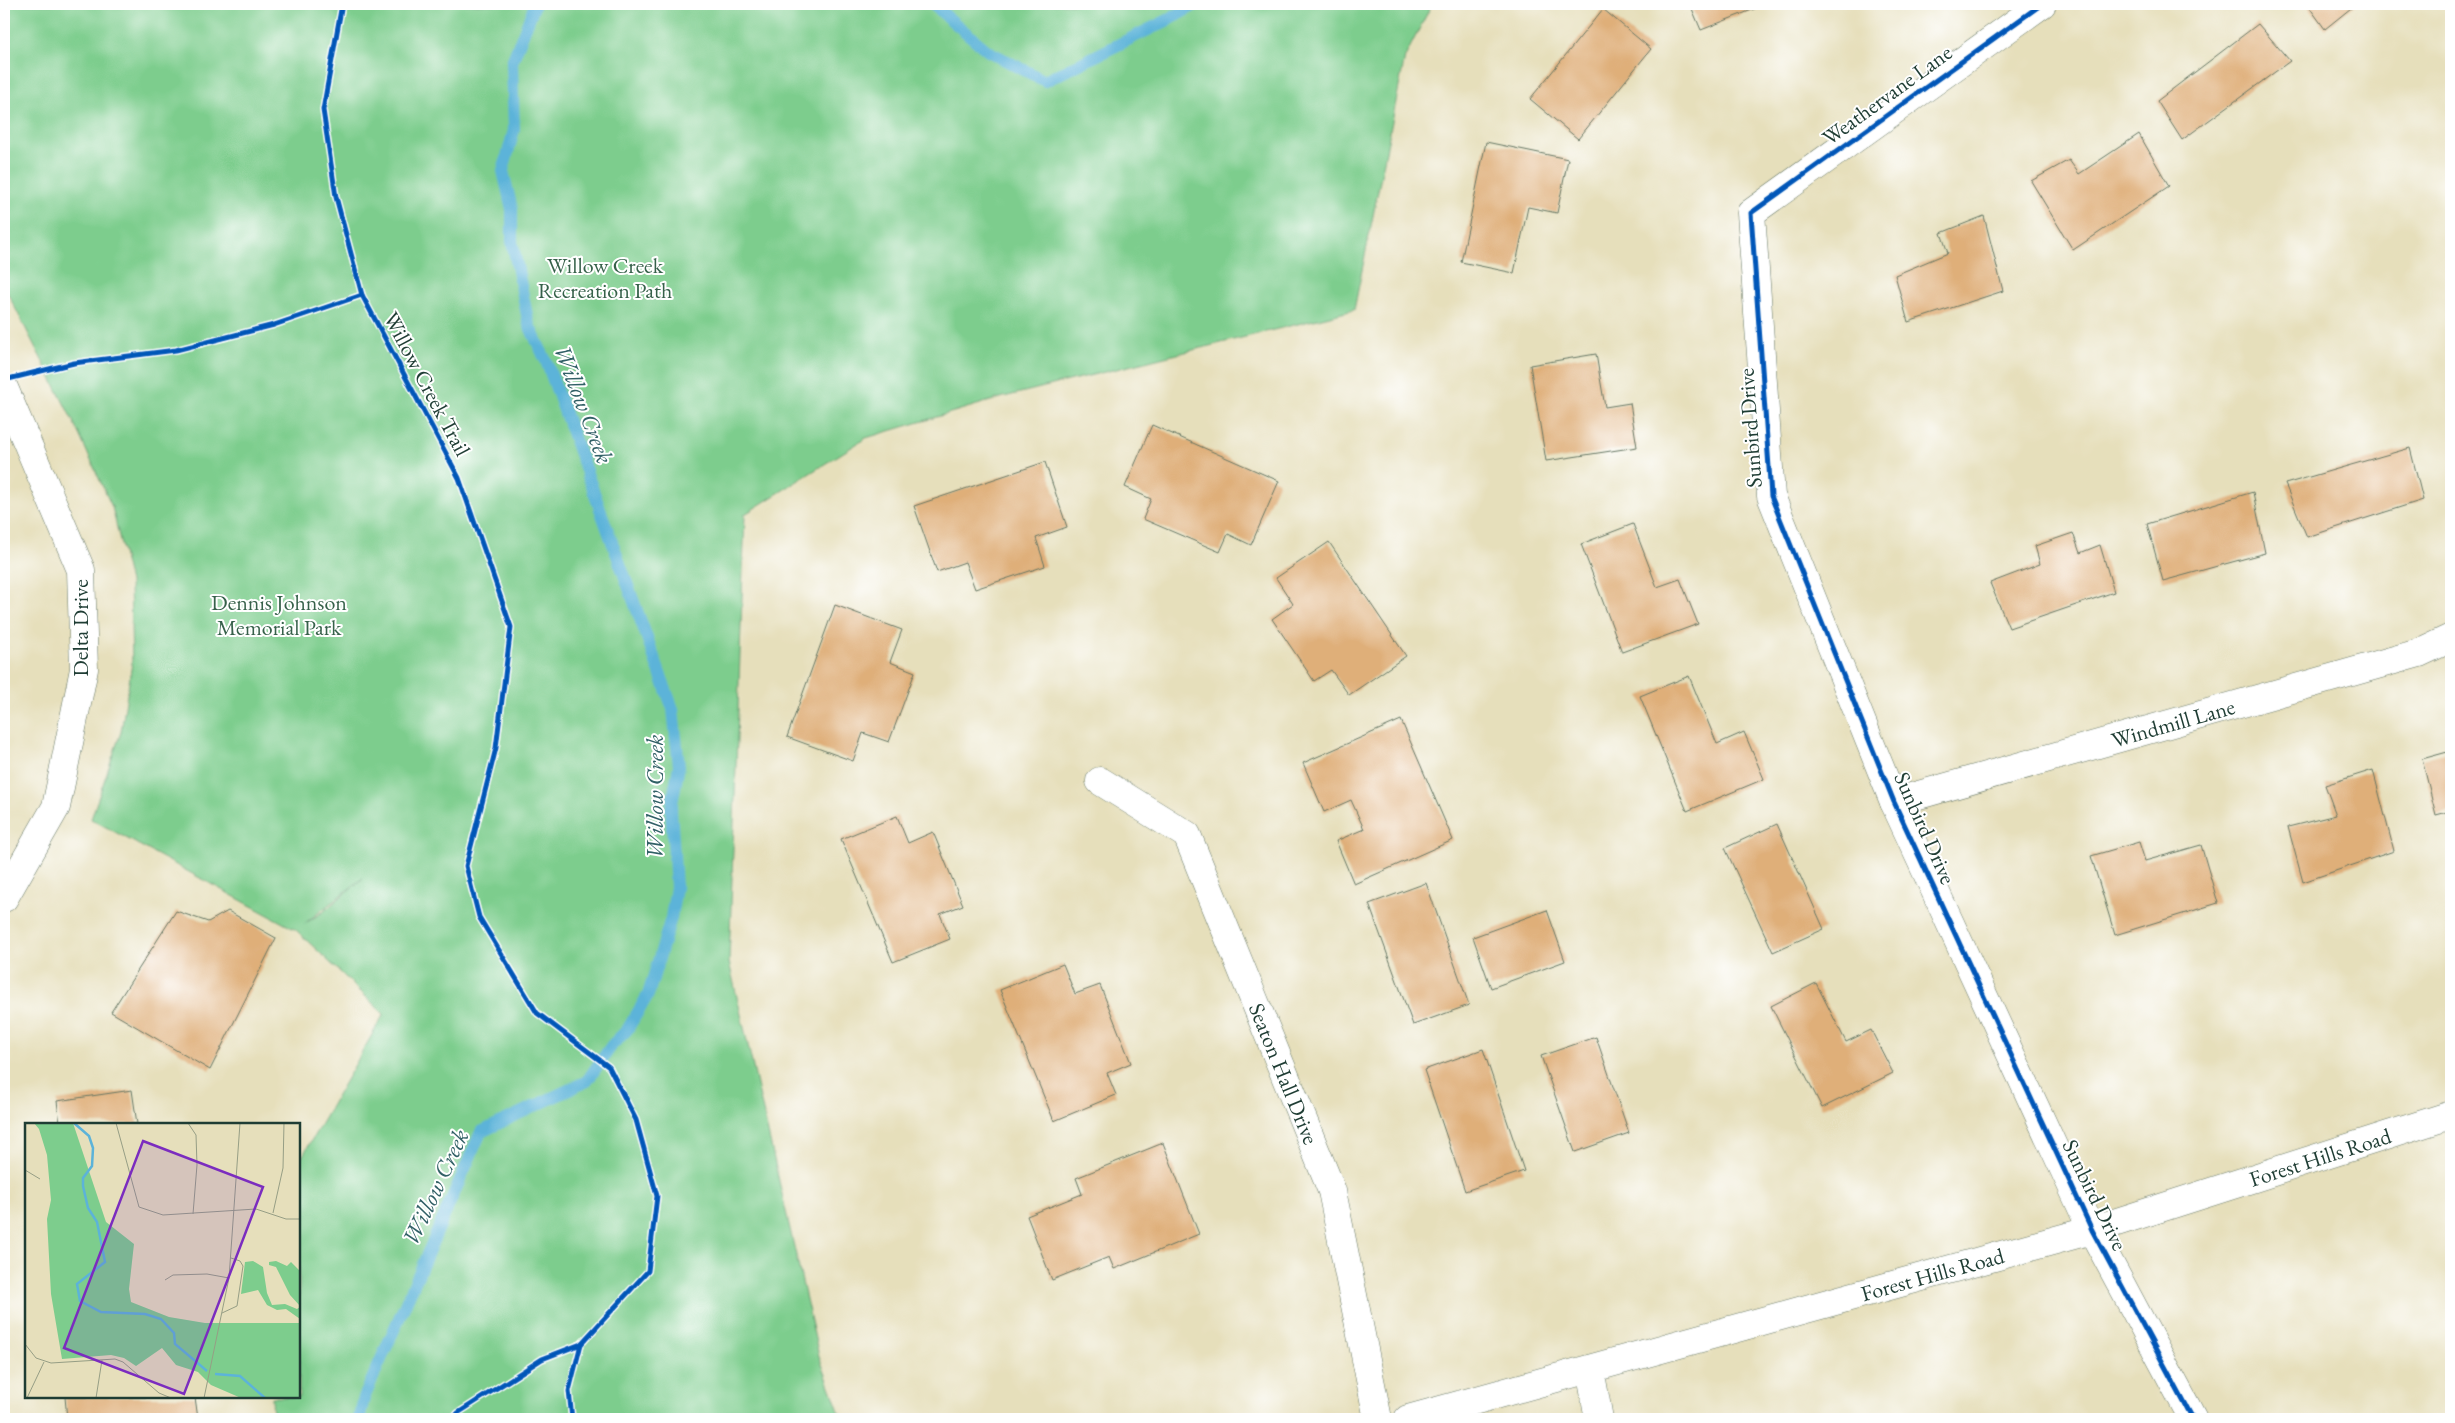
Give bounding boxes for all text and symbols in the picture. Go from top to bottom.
street label: Weathervane Lane [1816,38,1958,152]
park label: Willow Creek Recreation Path [538,251,672,305]
street label: Willow Creek Trail [377,307,477,461]
water label: Willow Creek [547,340,621,468]
street label: Sunbird Drive [1731,367,1769,489]
street label: Delta Drive [66,579,95,677]
park label: Dennis Johnson Memorial Park [211,588,347,642]
street label: Windmill Lane [2108,691,2239,754]
water label: Willow Creek [639,735,670,859]
street label: Sunbird Drive [1887,767,1963,889]
street label: Seaton Hall Drive [1242,999,1326,1149]
street label: Forest Hills Road [2245,1120,2395,1193]
inset map [25,1123,300,1398]
water label: Willow Creek [395,1124,475,1250]
street label: Sunbird Drive [2056,1135,2135,1256]
street label: Forest Hills Road [1858,1240,2008,1308]

